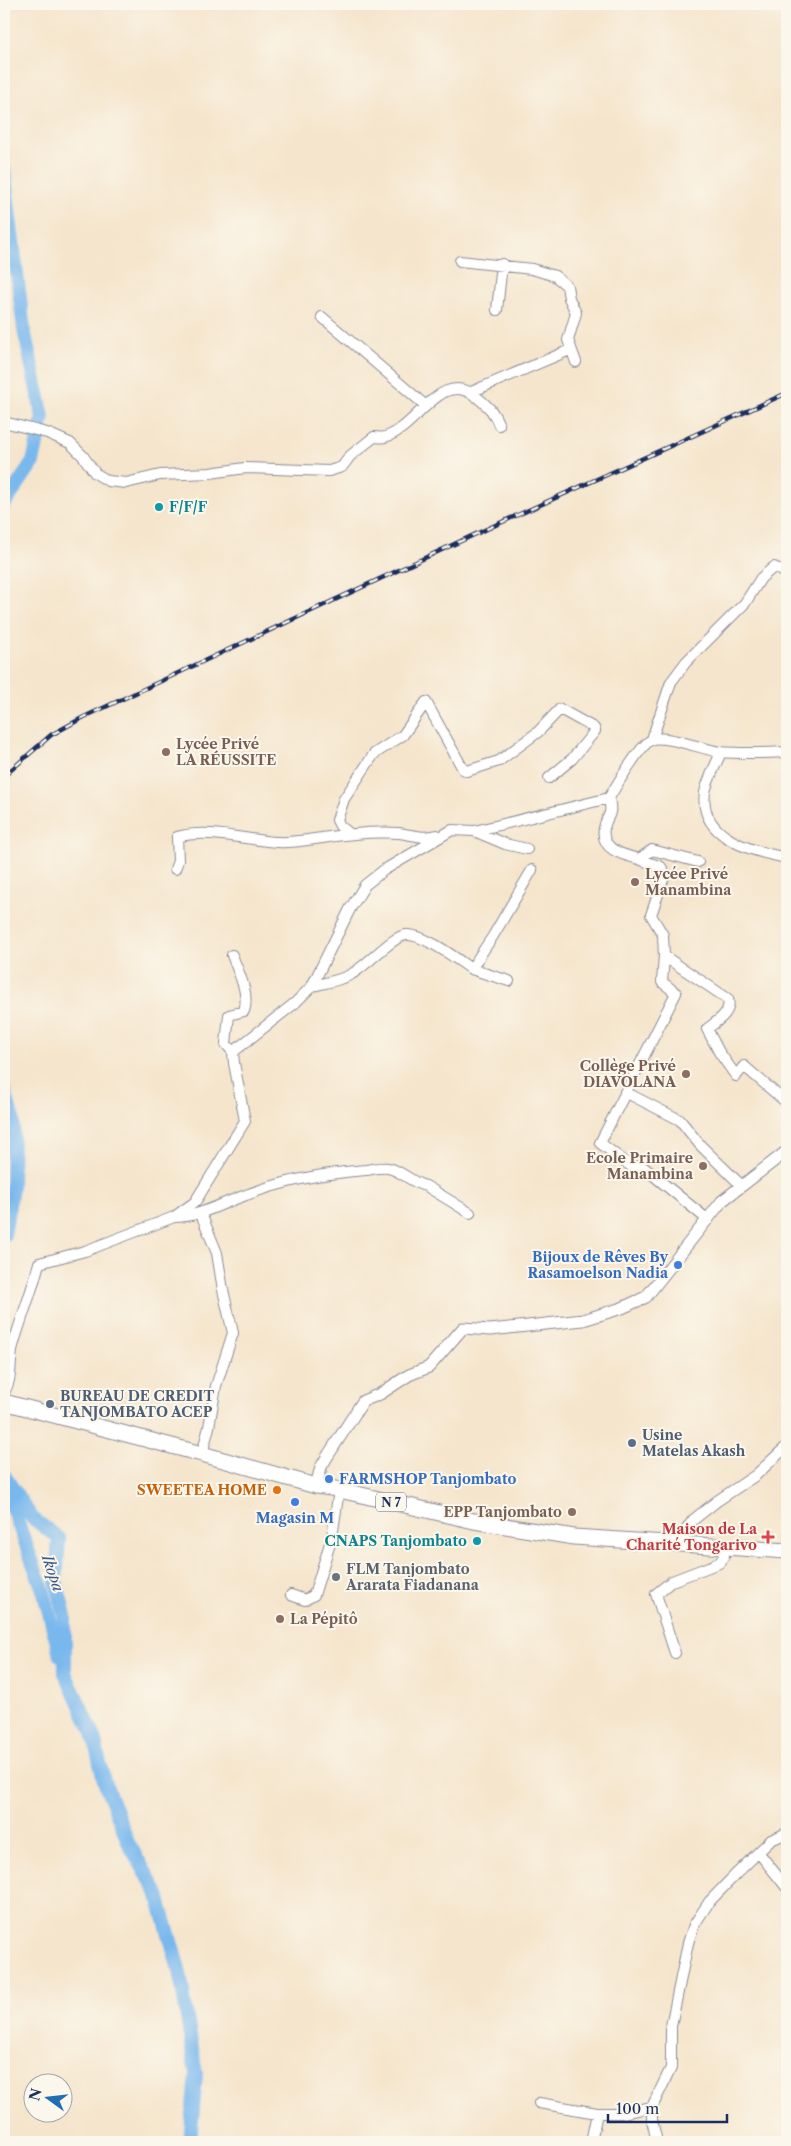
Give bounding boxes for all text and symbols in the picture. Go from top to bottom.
place label: F/F/F [169,498,208,516]
marker: F/F/F [153,501,165,513]
place label: Lycée Privé LA RÉUSSITE [176,735,276,769]
marker: Lycée Privé LA RÉUSSITE [160,746,172,758]
place label: Lycée Privé Manambina [645,865,732,899]
marker: Lycée Privé Manambina [629,876,641,888]
place label: Collège Privé DIAVOLANA [580,1057,677,1091]
marker: Collège Privé DIAVOLANA [680,1068,692,1080]
place label: Ecole Primaire Manambina [586,1149,694,1183]
marker: Ecole Primaire Manambina [697,1160,709,1172]
place label: Bijoux de Rêves By Rasamoelson Nadia [528,1248,669,1282]
marker: Bijoux de Rêves By Rasamoelson Nadia [672,1259,684,1271]
place label: BUREAU DE CREDIT TANJOMBATO ACEP [60,1387,214,1421]
marker: BUREAU DE CREDIT TANJOMBATO ACEP [44,1398,56,1410]
place label: Usine Matelas Akash [642,1426,746,1460]
marker: Usine Matelas Akash [626,1437,638,1449]
place label: FARMSHOP Tanjombato [339,1470,517,1488]
marker: FARMSHOP Tanjombato [323,1473,335,1485]
place label: SWEETEA HOME [137,1481,267,1499]
marker: SWEETEA HOME [271,1484,283,1496]
road number: N 7 [376,1492,406,1511]
marker: Magasin M [289,1496,301,1508]
place label: EPP Tanjombato [443,1503,562,1521]
marker: EPP Tanjombato [566,1506,578,1518]
place label: Magasin M [256,1509,334,1527]
place label: Maison de La Charité Tongarivo [626,1520,758,1554]
marker: Maison de La Charité Tongarivo [761,1530,775,1544]
place label: CNAPS Tanjombato [325,1532,467,1550]
marker: CNAPS Tanjombato [471,1535,483,1547]
water label: Ikopa [38,1551,68,1594]
place label: FLM Tanjombato Ararata Fiadanana [345,1560,480,1594]
marker: FLM Tanjombato Ararata Fiadanana [330,1571,342,1583]
place label: La Pépitô [290,1610,358,1628]
marker: La Pépitô [274,1613,286,1625]
north arrow [22,2074,72,2124]
text: N [25,2086,46,2103]
scale bar [608,2091,727,2123]
text: 100 m [616,2099,659,2118]

